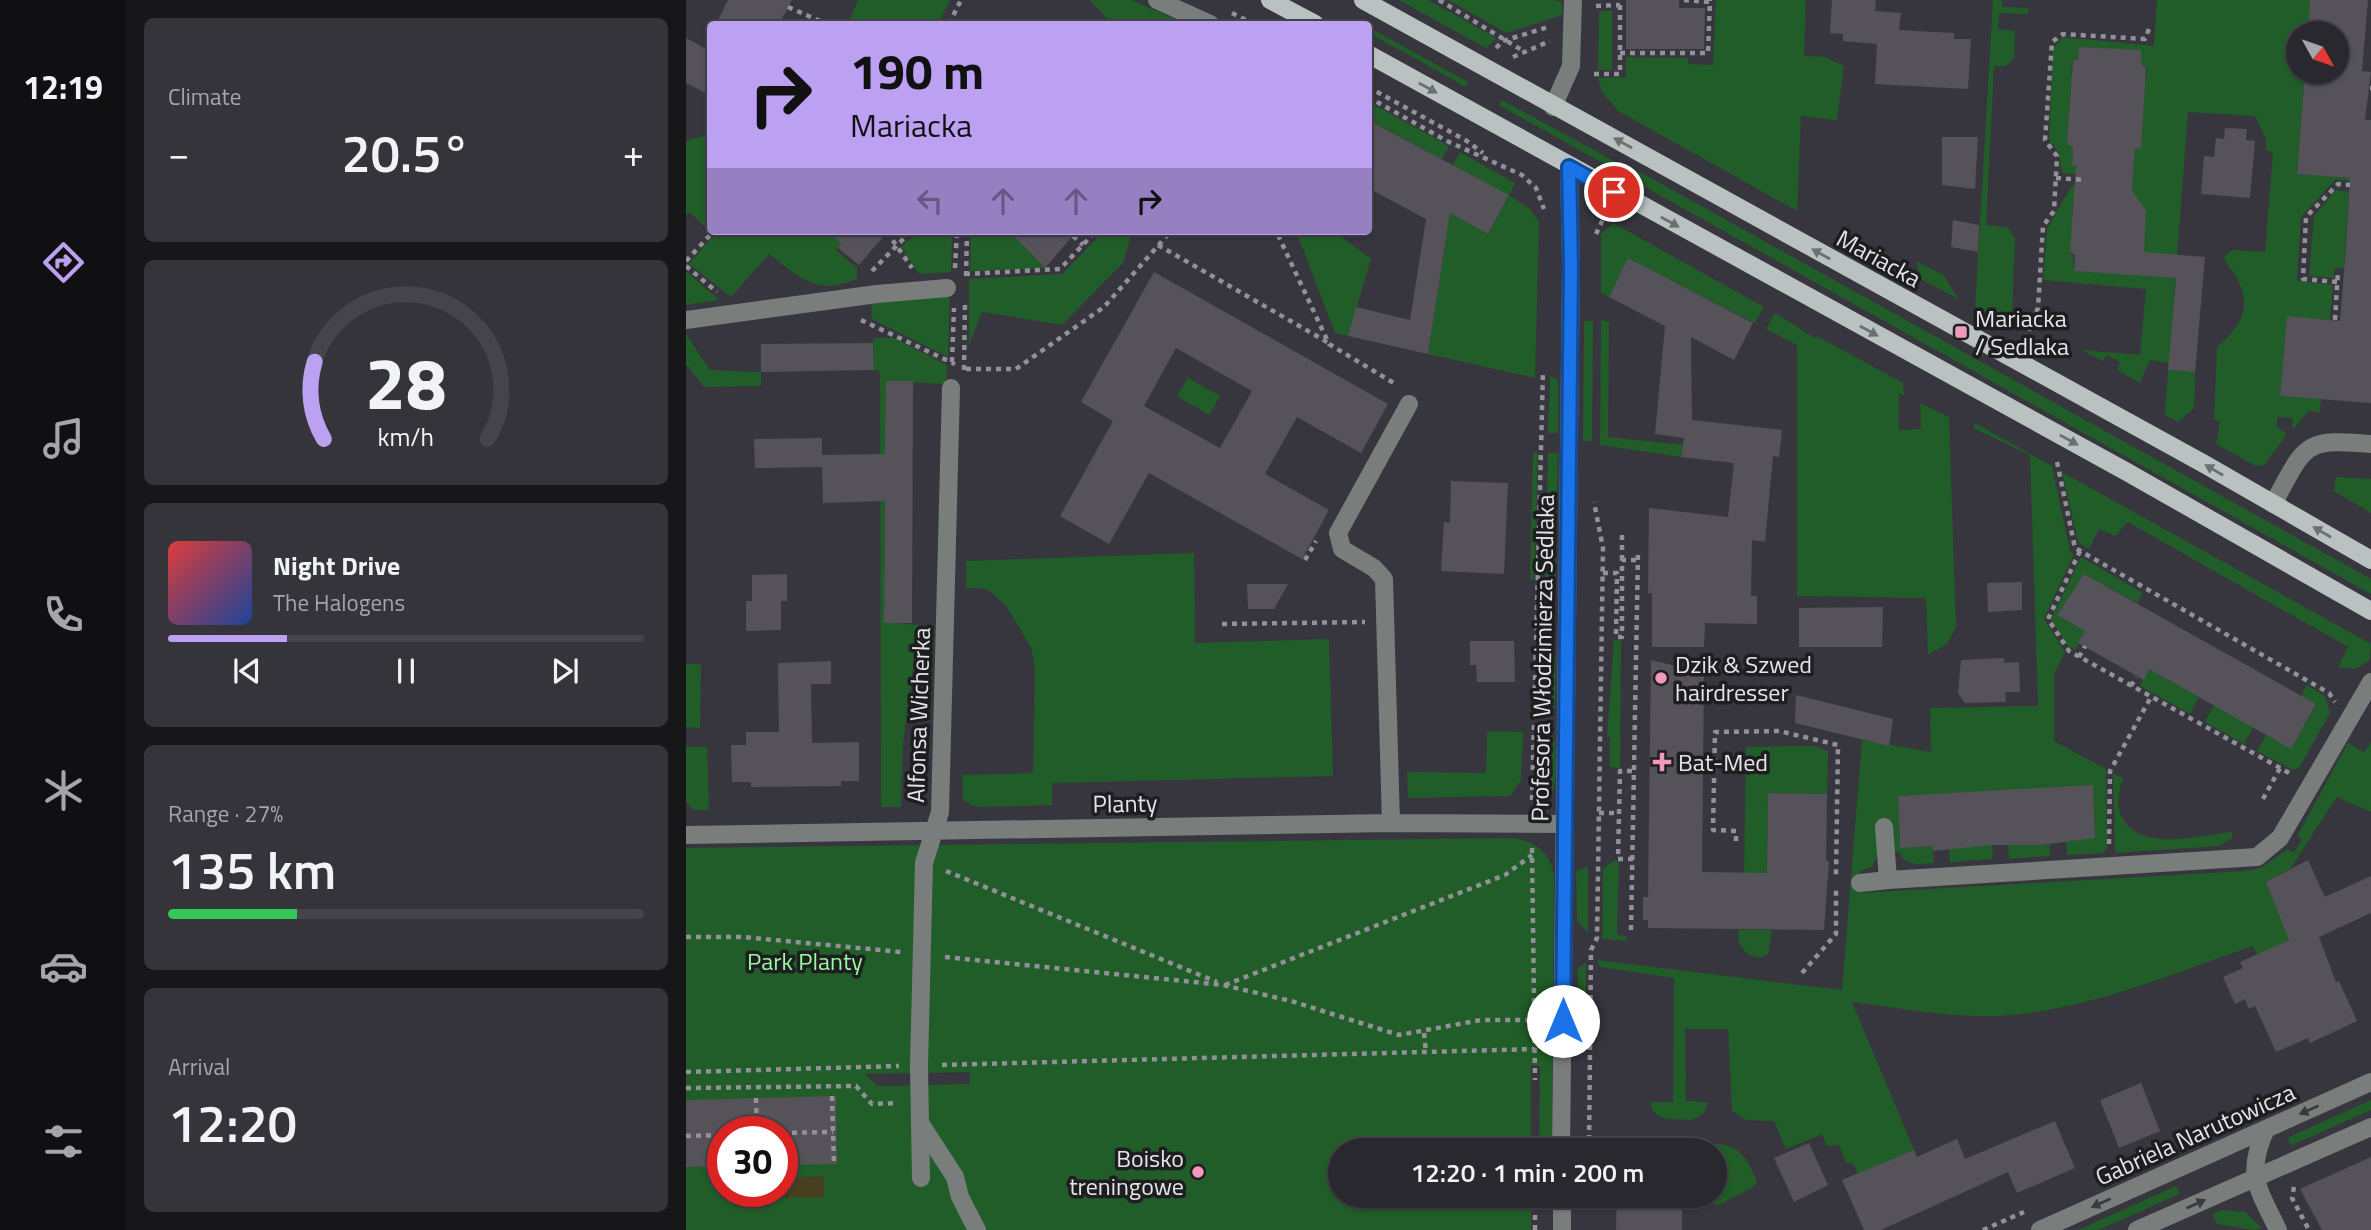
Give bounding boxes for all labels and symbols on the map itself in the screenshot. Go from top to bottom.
north arrow [2286,21,2348,84]
one-way arrow [1418,82,1438,94]
one-way arrow [1613,137,1632,149]
pin [1584,162,1644,222]
one-way arrow [1660,216,1679,228]
street label: Mariacka [1830,220,1928,296]
one-way arrow [1812,248,1831,260]
place label: Mariacka / Sedlaka [1975,300,2069,364]
marker: Mariacka / Sedlaka [1953,324,1969,340]
one-way arrow [1860,325,1879,337]
one-way arrow [2059,434,2079,446]
one-way arrow [2204,464,2224,476]
street label: Profesora Włodzimierza Sedlaka [1521,494,1563,822]
one-way arrow [2312,526,2332,538]
street label: Alfonsa Wicherka [897,627,939,803]
place label: Dzik & Szwed hairdresser [1675,646,1812,710]
marker: Dzik & Szwed hairdresser [1653,670,1669,686]
place label: Bat-Med [1678,744,1768,780]
marker: Bat-Med [1652,752,1672,772]
street label: Planty [1092,784,1158,822]
park label: Park Planty [747,943,863,979]
position arrow [1526,984,1600,1058]
street label: Gabriela Narutowicza [2089,1074,2301,1194]
one-way arrow [2299,1104,2319,1116]
speed limit sign: 30 [707,1116,798,1207]
place label: Boisko treningowe [1069,1140,1184,1204]
marker: Boisko treningowe [1190,1164,1206,1180]
one-way arrow [2091,1197,2111,1209]
one-way arrow [2185,1199,2206,1210]

